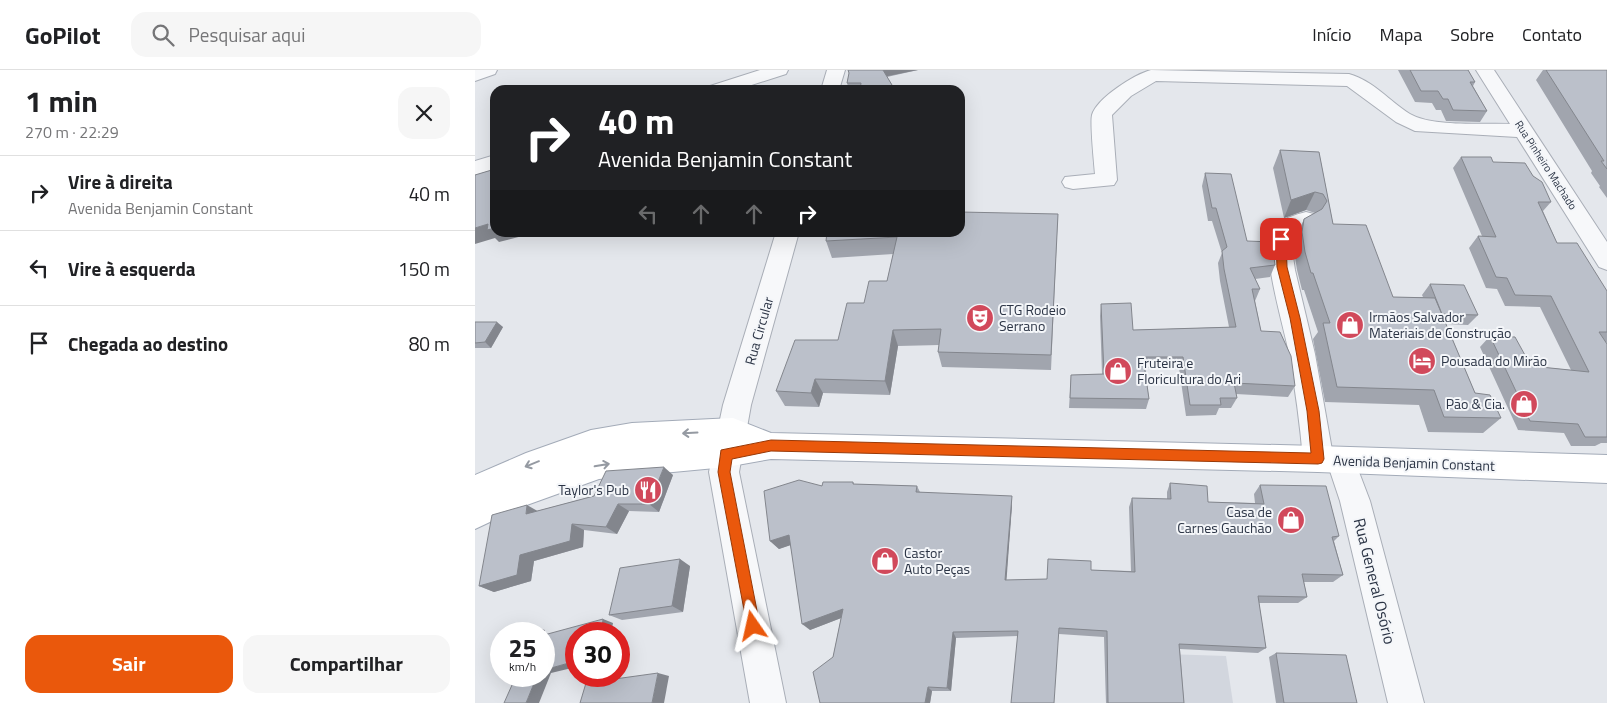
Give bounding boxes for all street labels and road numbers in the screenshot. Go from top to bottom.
street label: Rua Pinheiro Machado [1511,117,1581,213]
street label: Rua Circular [739,294,778,367]
street label: Avenida Benjamin Constant [1333,449,1495,476]
street label: Rua General Osório [1348,515,1402,647]

